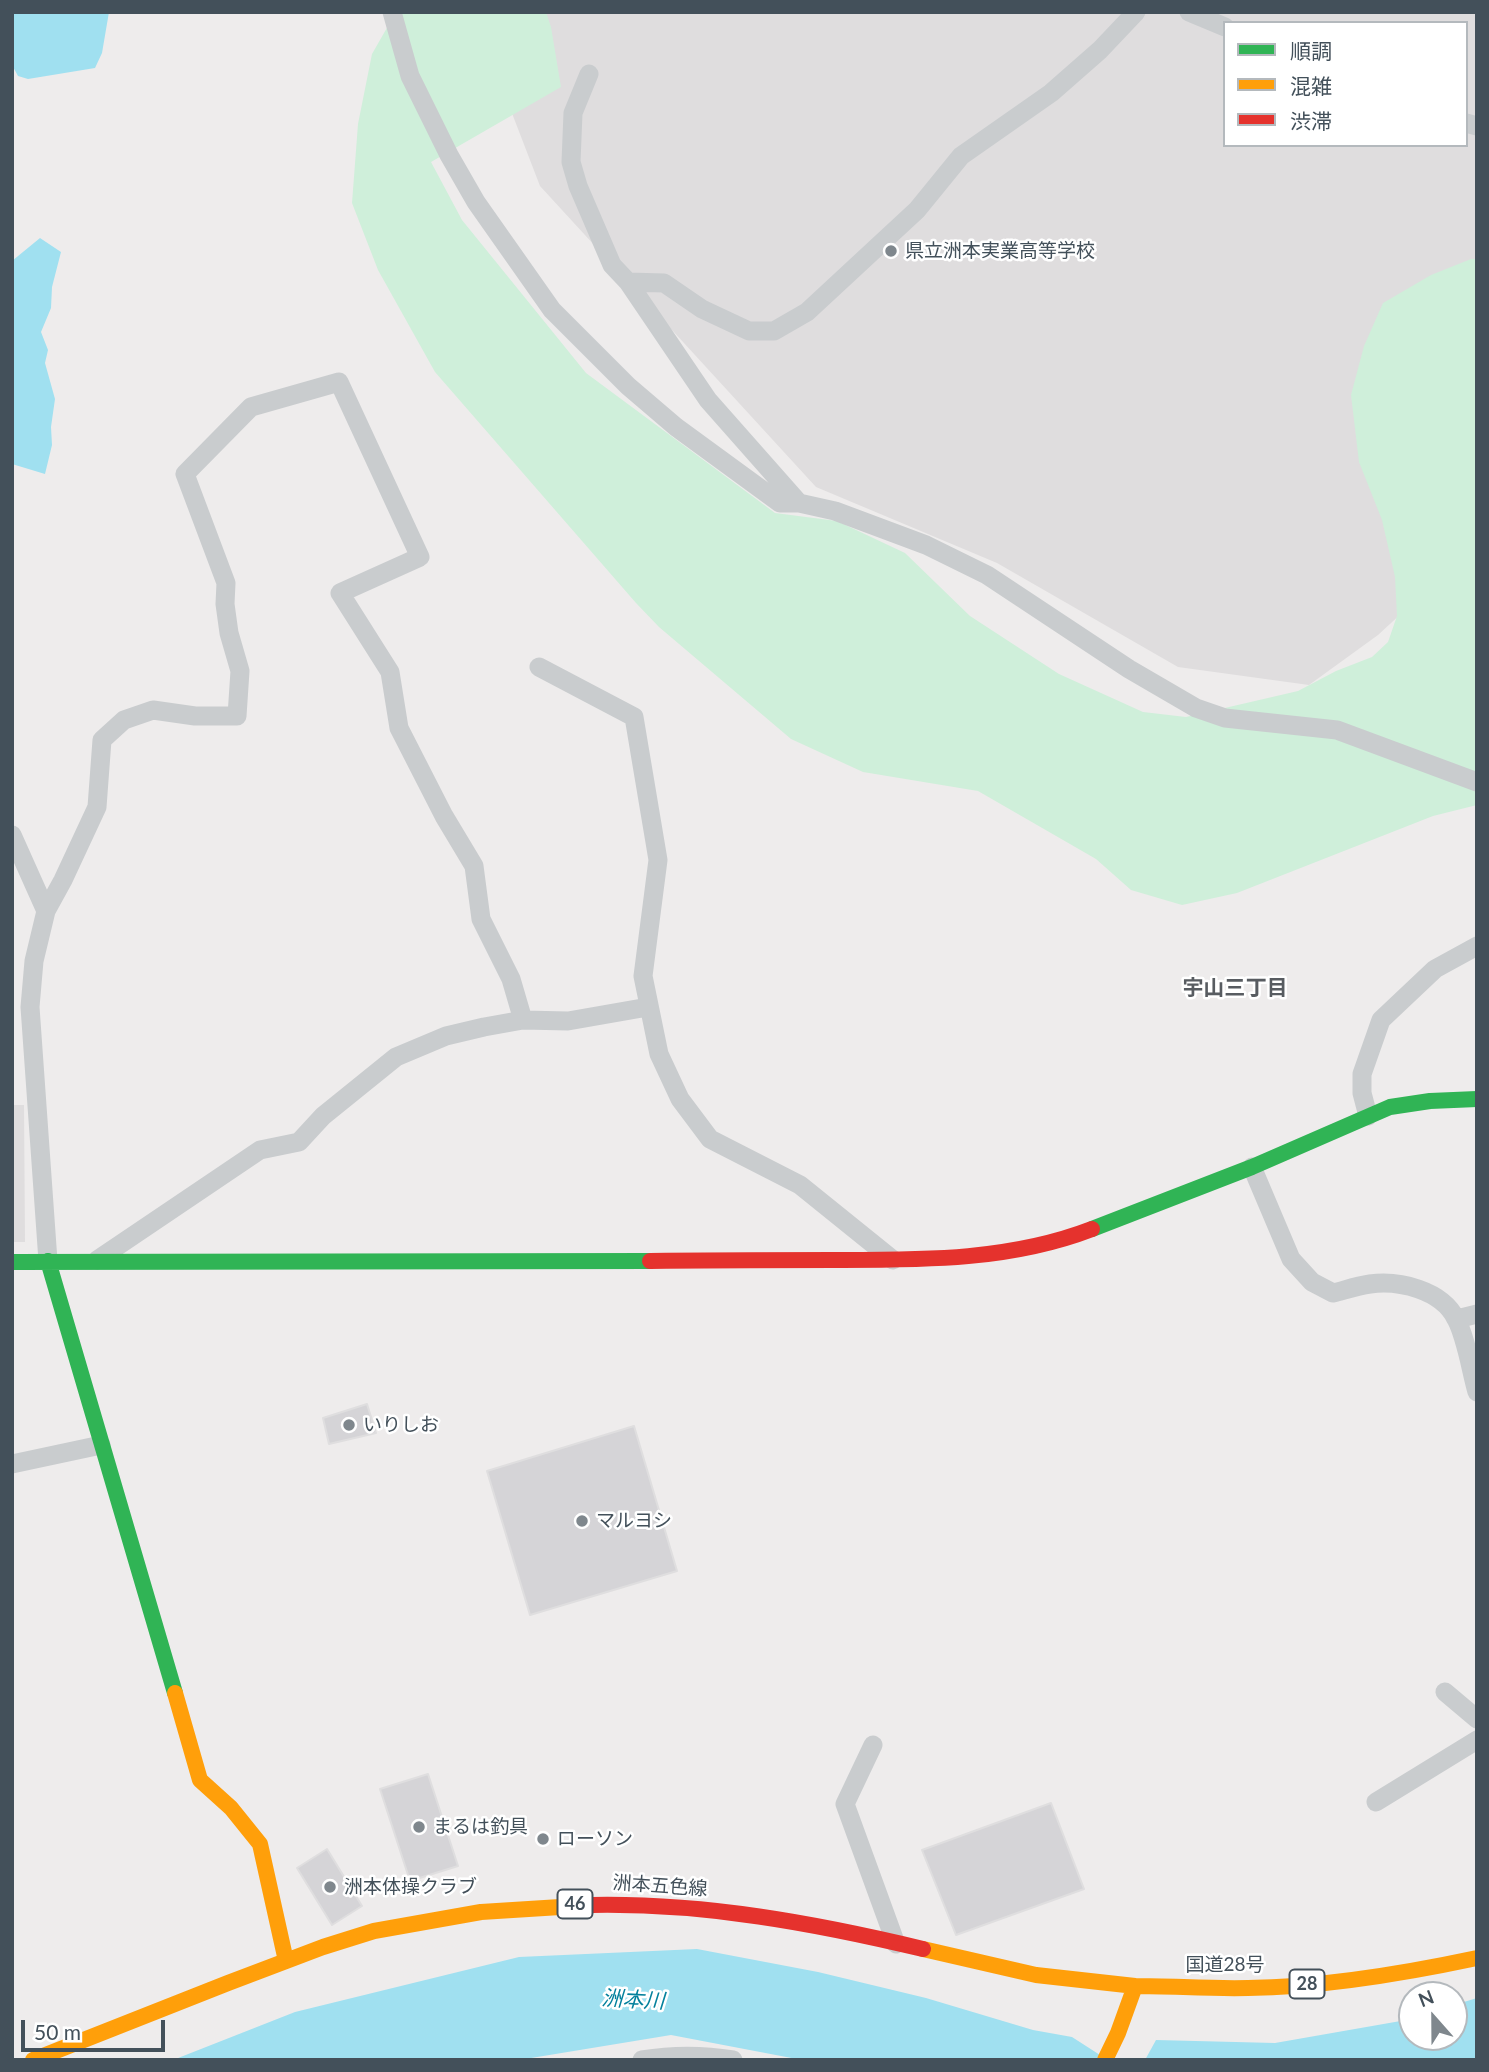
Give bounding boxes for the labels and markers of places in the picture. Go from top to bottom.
place label: 県立洲本実業高等学校 [905,240,1095,262]
marker: 県立洲本実業高等学校 [883,243,899,259]
place label: いりしお [363,1414,439,1436]
marker: いりしお [341,1417,357,1433]
place label: マルヨシ [596,1510,672,1532]
marker: マルヨシ [574,1513,590,1529]
place label: まるは釣具 [433,1816,528,1838]
marker: まるは釣具 [411,1819,427,1835]
place label: ローソン [557,1828,633,1850]
marker: ローソン [535,1831,551,1847]
place label: 洲本体操クラブ [344,1876,477,1898]
marker: 洲本体操クラブ [322,1879,338,1895]

